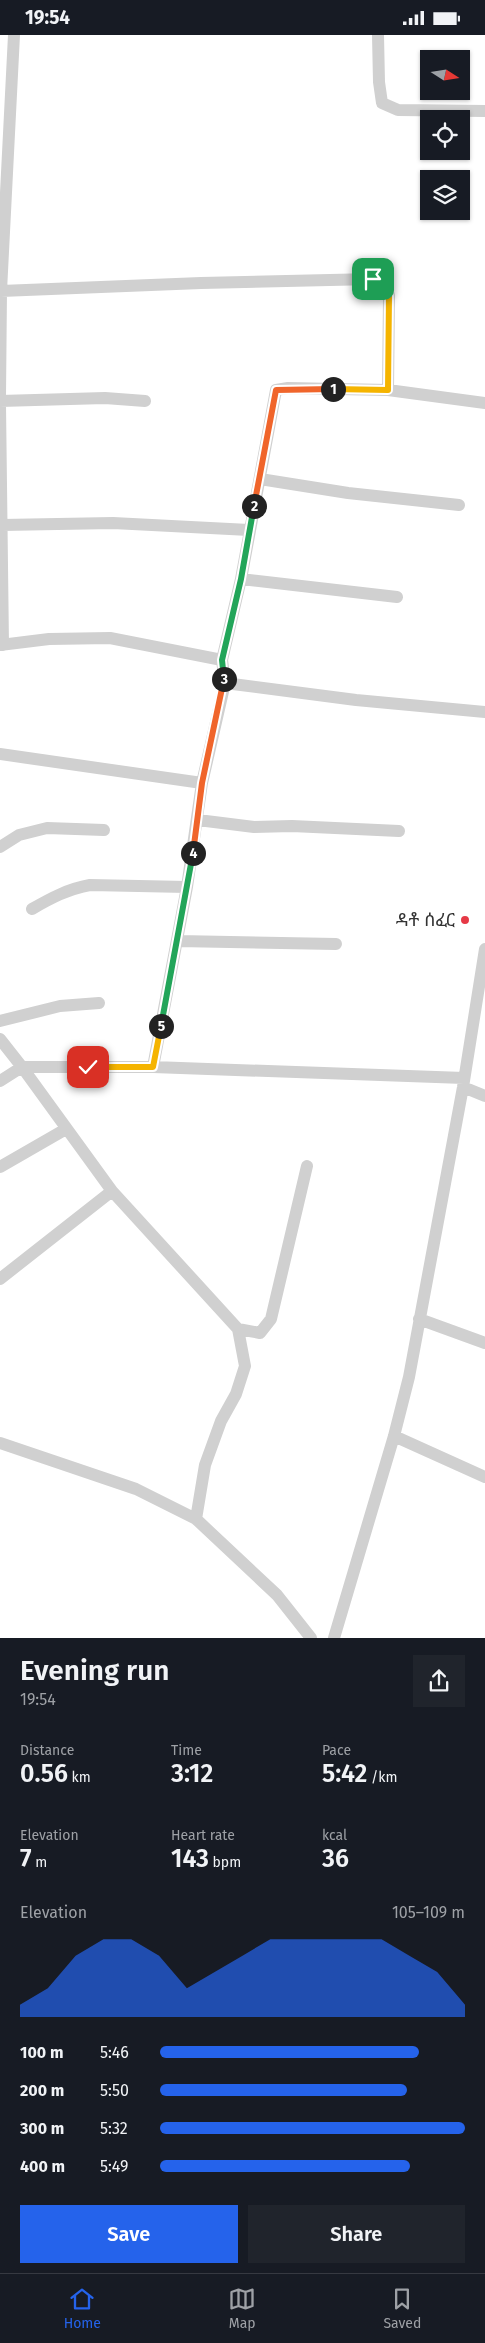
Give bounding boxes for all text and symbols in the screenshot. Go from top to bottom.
text: 19:54 [25,6,70,29]
north arrow [420,50,470,100]
map controls [420,50,470,220]
button: locate [420,110,470,160]
button: layers [420,170,470,220]
pin [352,258,394,300]
icon: arrive [359,265,387,293]
pin: 1 [320,377,346,401]
text: 1 [330,381,337,398]
pin: 2 [242,493,266,519]
text: 2 [251,498,258,515]
pin: 3 [212,667,236,691]
text: 3 [221,671,228,688]
pin: 4 [180,841,206,865]
text: 4 [190,845,197,862]
place label: ዳቶ ሰፈር [396,909,455,931]
marker: ዳቶ ሰፈር [459,914,471,926]
pin: 5 [148,1013,174,1039]
text: 5 [158,1018,165,1035]
pin [67,1046,109,1088]
icon: check [74,1053,102,1081]
text: Evening run [20,1654,169,1687]
button: share [413,1655,465,1707]
text: 19:54 [20,1690,56,1709]
text: Distance [20,1742,74,1759]
text: Time [171,1742,202,1759]
text: Pace [322,1742,351,1759]
text: 0.56 [20,1759,68,1789]
text: 3:12 [171,1759,213,1789]
text: 5:42 [322,1759,367,1789]
text: km [68,1769,91,1786]
text: /km [367,1769,397,1786]
text: Elevation [20,1827,79,1844]
text: Heart rate [171,1827,235,1844]
text: kcal [322,1827,347,1844]
text: 7 [20,1844,32,1874]
text: 143 [171,1844,209,1874]
text: 36 [322,1844,349,1874]
text: m [32,1854,47,1871]
text: bpm [209,1854,241,1871]
text: Elevation [20,1903,87,1922]
text: 105–109 m [392,1903,465,1922]
text: 100 m [20,2043,63,2062]
text: 5:46 [100,2043,129,2062]
text: 200 m [20,2081,64,2100]
text: 5:50 [100,2081,129,2100]
text: 300 m [20,2119,64,2138]
text: 5:32 [100,2119,128,2138]
text: 400 m [20,2157,65,2176]
text: 5:49 [100,2157,128,2176]
button: Save [20,2205,238,2263]
button: Share [248,2205,465,2263]
tab: Home [64,2285,101,2332]
tab: Map [228,2285,256,2332]
tab: Saved [383,2285,421,2332]

